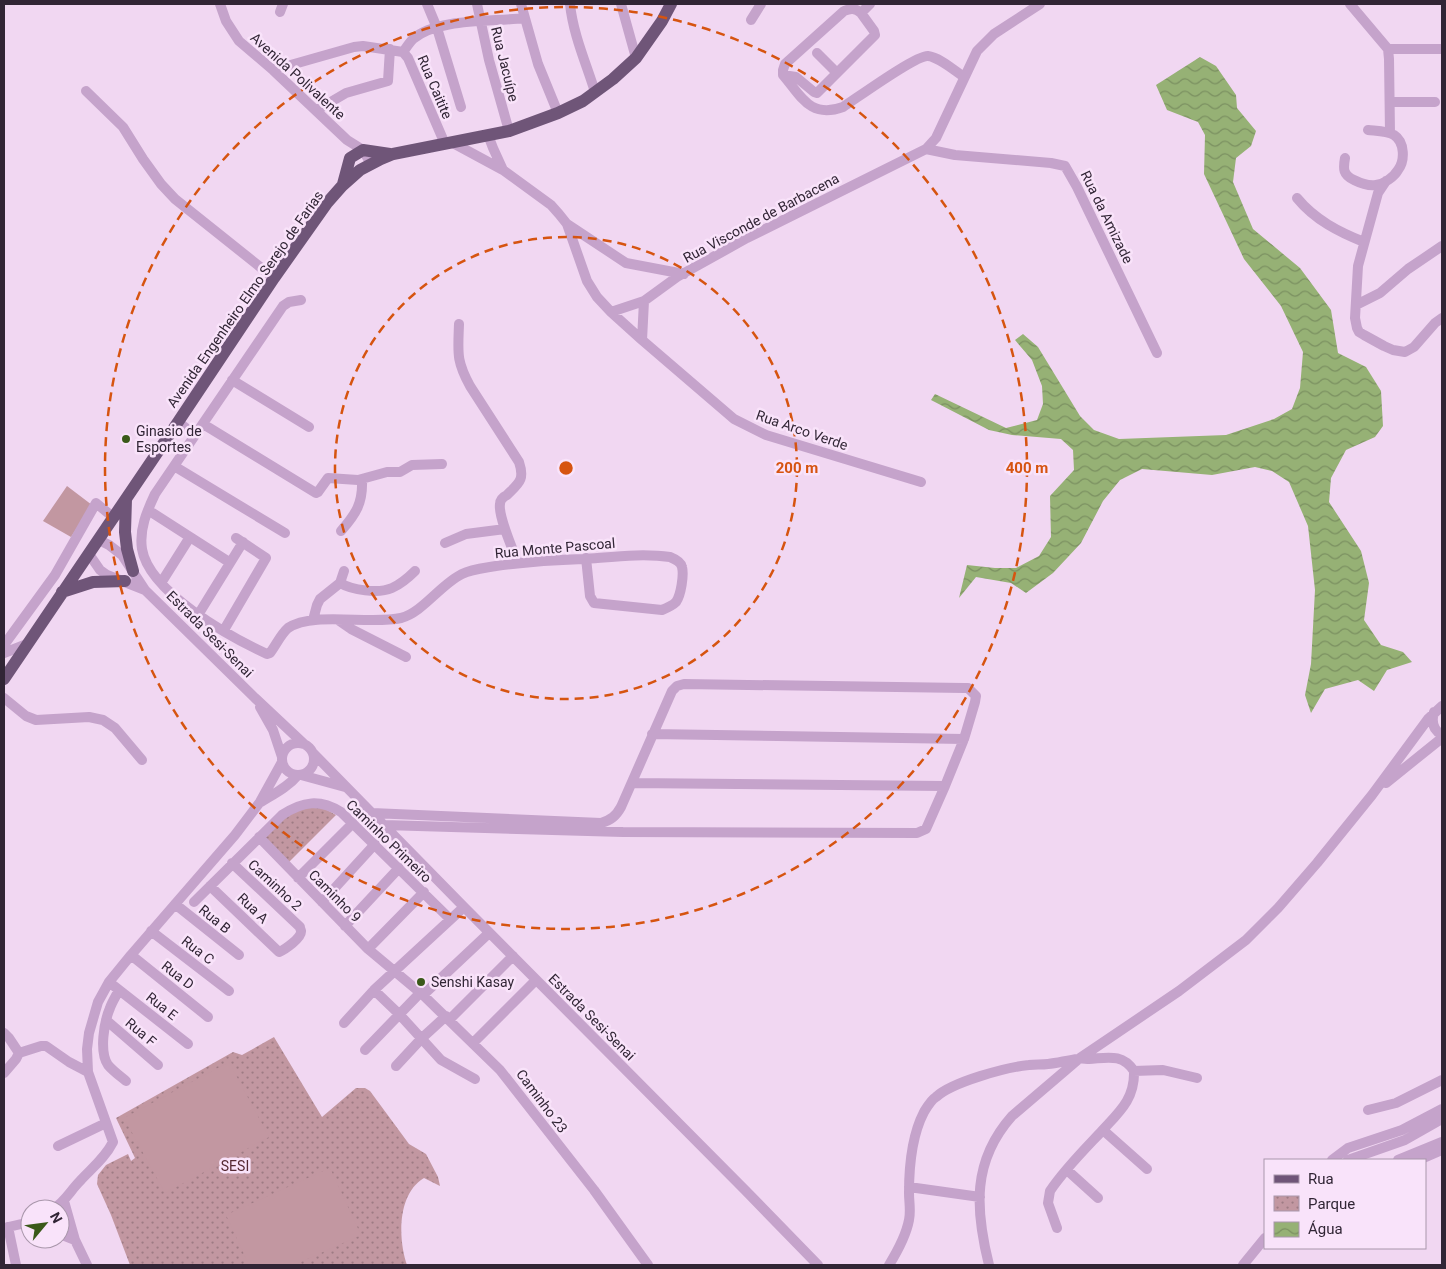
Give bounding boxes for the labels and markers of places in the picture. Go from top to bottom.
place label: Ginasio de Esportes [136,423,202,455]
marker: Ginasio de Esportes [120,433,132,445]
centre of rings [557,459,575,477]
place label: Senshi Kasay [431,974,514,990]
marker: Senshi Kasay [415,976,427,988]

